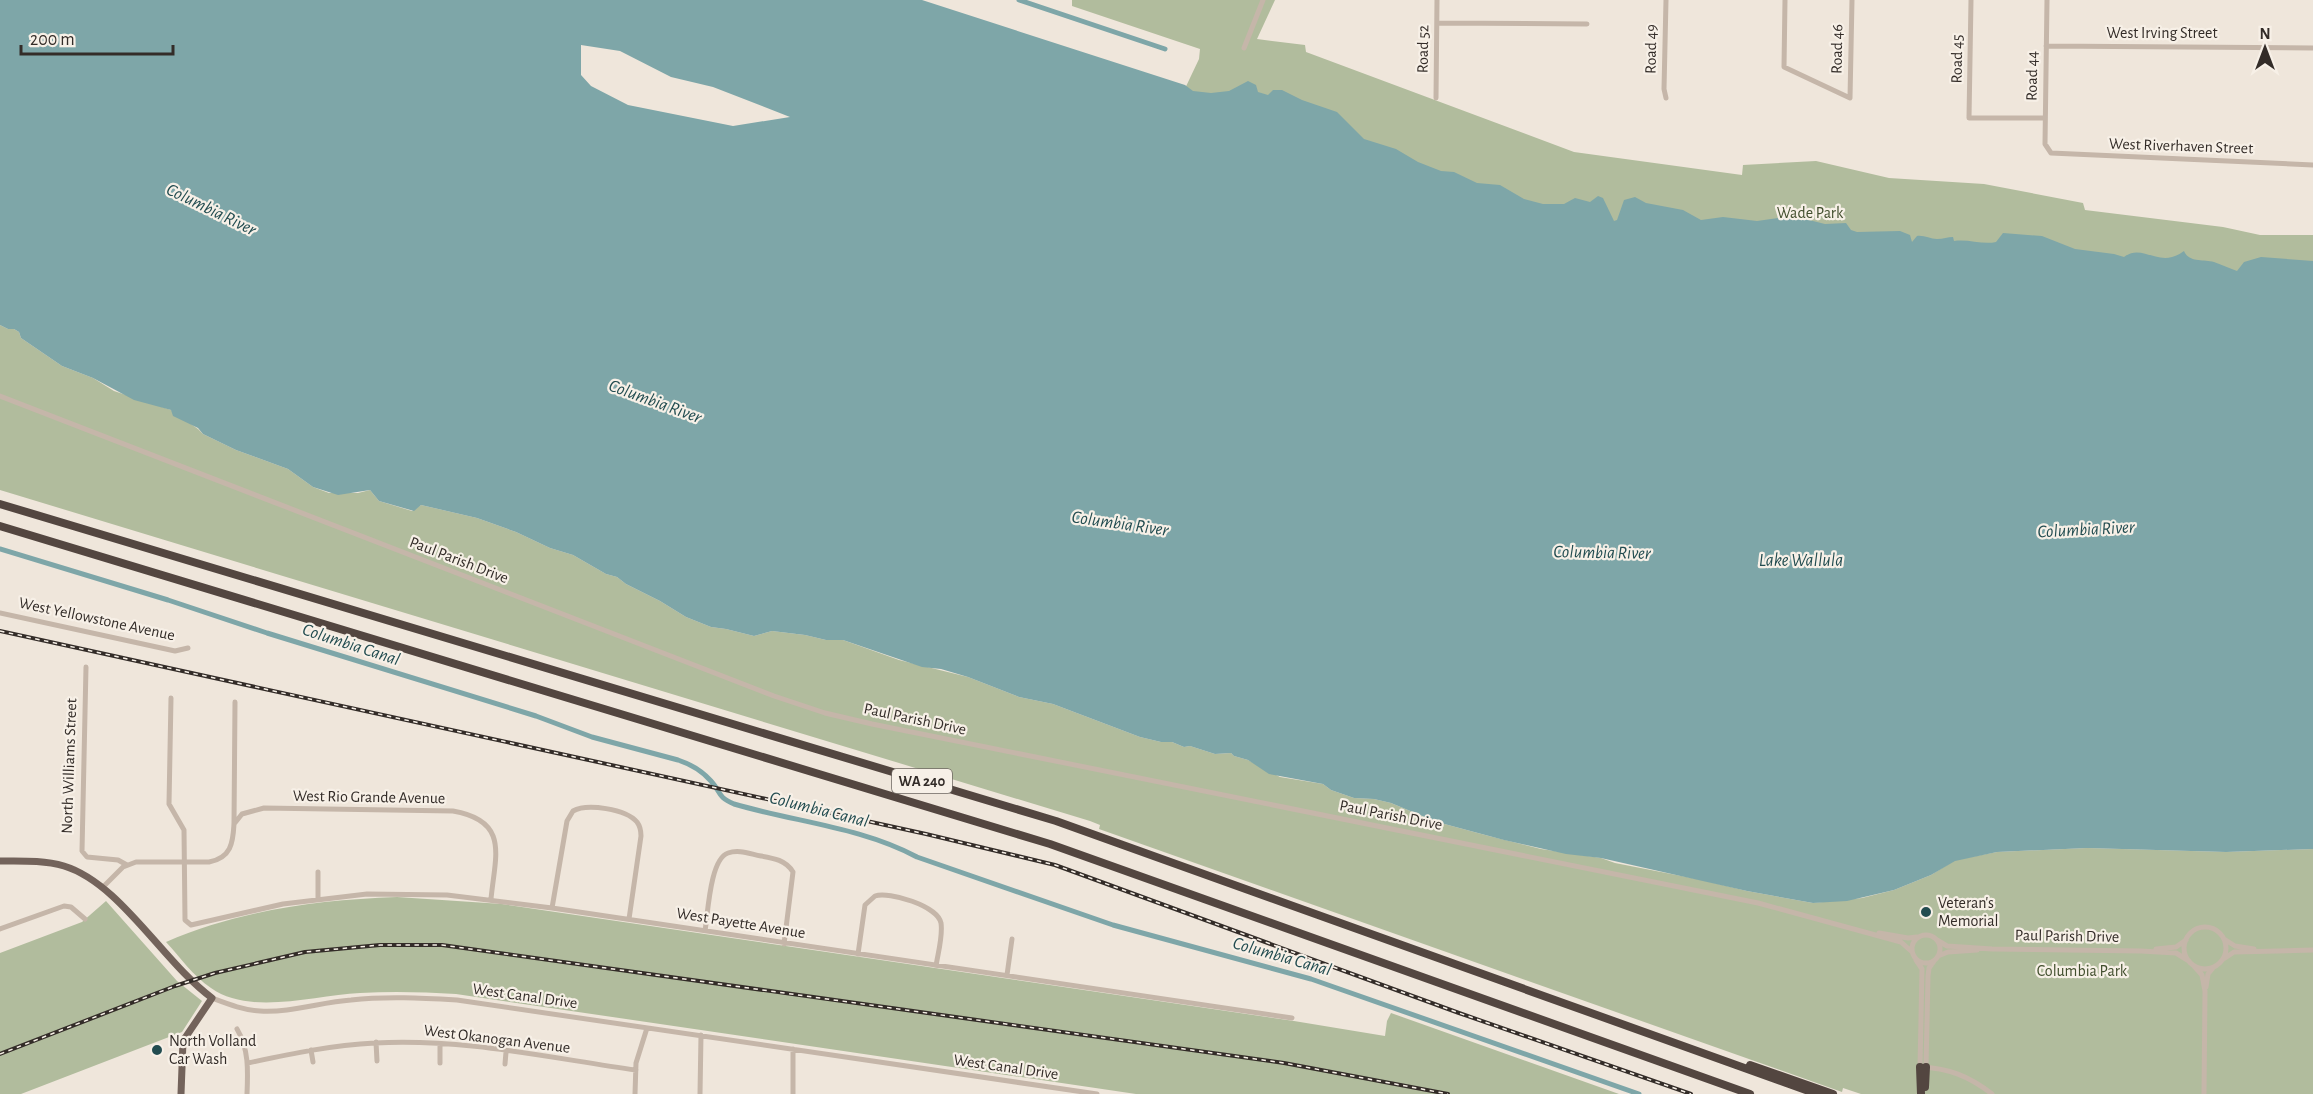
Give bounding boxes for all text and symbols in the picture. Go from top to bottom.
scale bar [21,18,172,56]
north arrow [2235,18,2295,78]
street label: Road 49 [1643,24,1659,74]
street label: Road 46 [1829,24,1845,74]
street label: Road 52 [1415,25,1431,73]
street label: West Irving Street [2106,25,2218,41]
text: N [2259,26,2271,42]
text: 200 m [30,31,75,49]
street label: Road 45 [1949,34,1965,84]
street label: Road 44 [2024,51,2040,101]
street label: West Riverhaven Street [2109,135,2253,157]
water label: Columbia River [163,181,260,240]
park label: Wade Park [1777,205,1844,221]
water label: Columbia River [606,377,705,428]
water label: Columbia River [1071,508,1171,540]
water label: Columbia River [2037,518,2136,542]
street label: Paul Parish Drive [407,534,511,586]
water label: Columbia River [1553,543,1652,563]
water label: Lake Wallula [1759,552,1843,570]
street label: West Yellowstone Avenue [17,595,177,643]
water label: Columbia Canal [300,621,402,669]
street label: North Williams Street [59,698,79,834]
street label: Paul Parish Drive [862,700,968,738]
road number: WA 240 [892,769,952,793]
street label: West Rio Grande Avenue [293,788,445,806]
water label: Columbia Canal [768,789,870,831]
street label: Paul Parish Drive [1338,797,1444,833]
place label: Veteran's Memorial [1938,895,1999,929]
street label: West Payette Avenue [675,905,807,942]
marker: Veteran's Memorial [1919,905,1933,919]
street label: Paul Parish Drive [2015,927,2119,945]
water label: Columbia Canal [1231,934,1333,980]
park label: Columbia Park [2037,963,2128,979]
street label: West Canal Drive [472,981,578,1011]
street label: West Okanogan Avenue [423,1022,571,1056]
place label: North Volland Car Wash [169,1033,256,1067]
marker: North Volland Car Wash [150,1043,164,1057]
street label: West Canal Drive [953,1052,1059,1082]

